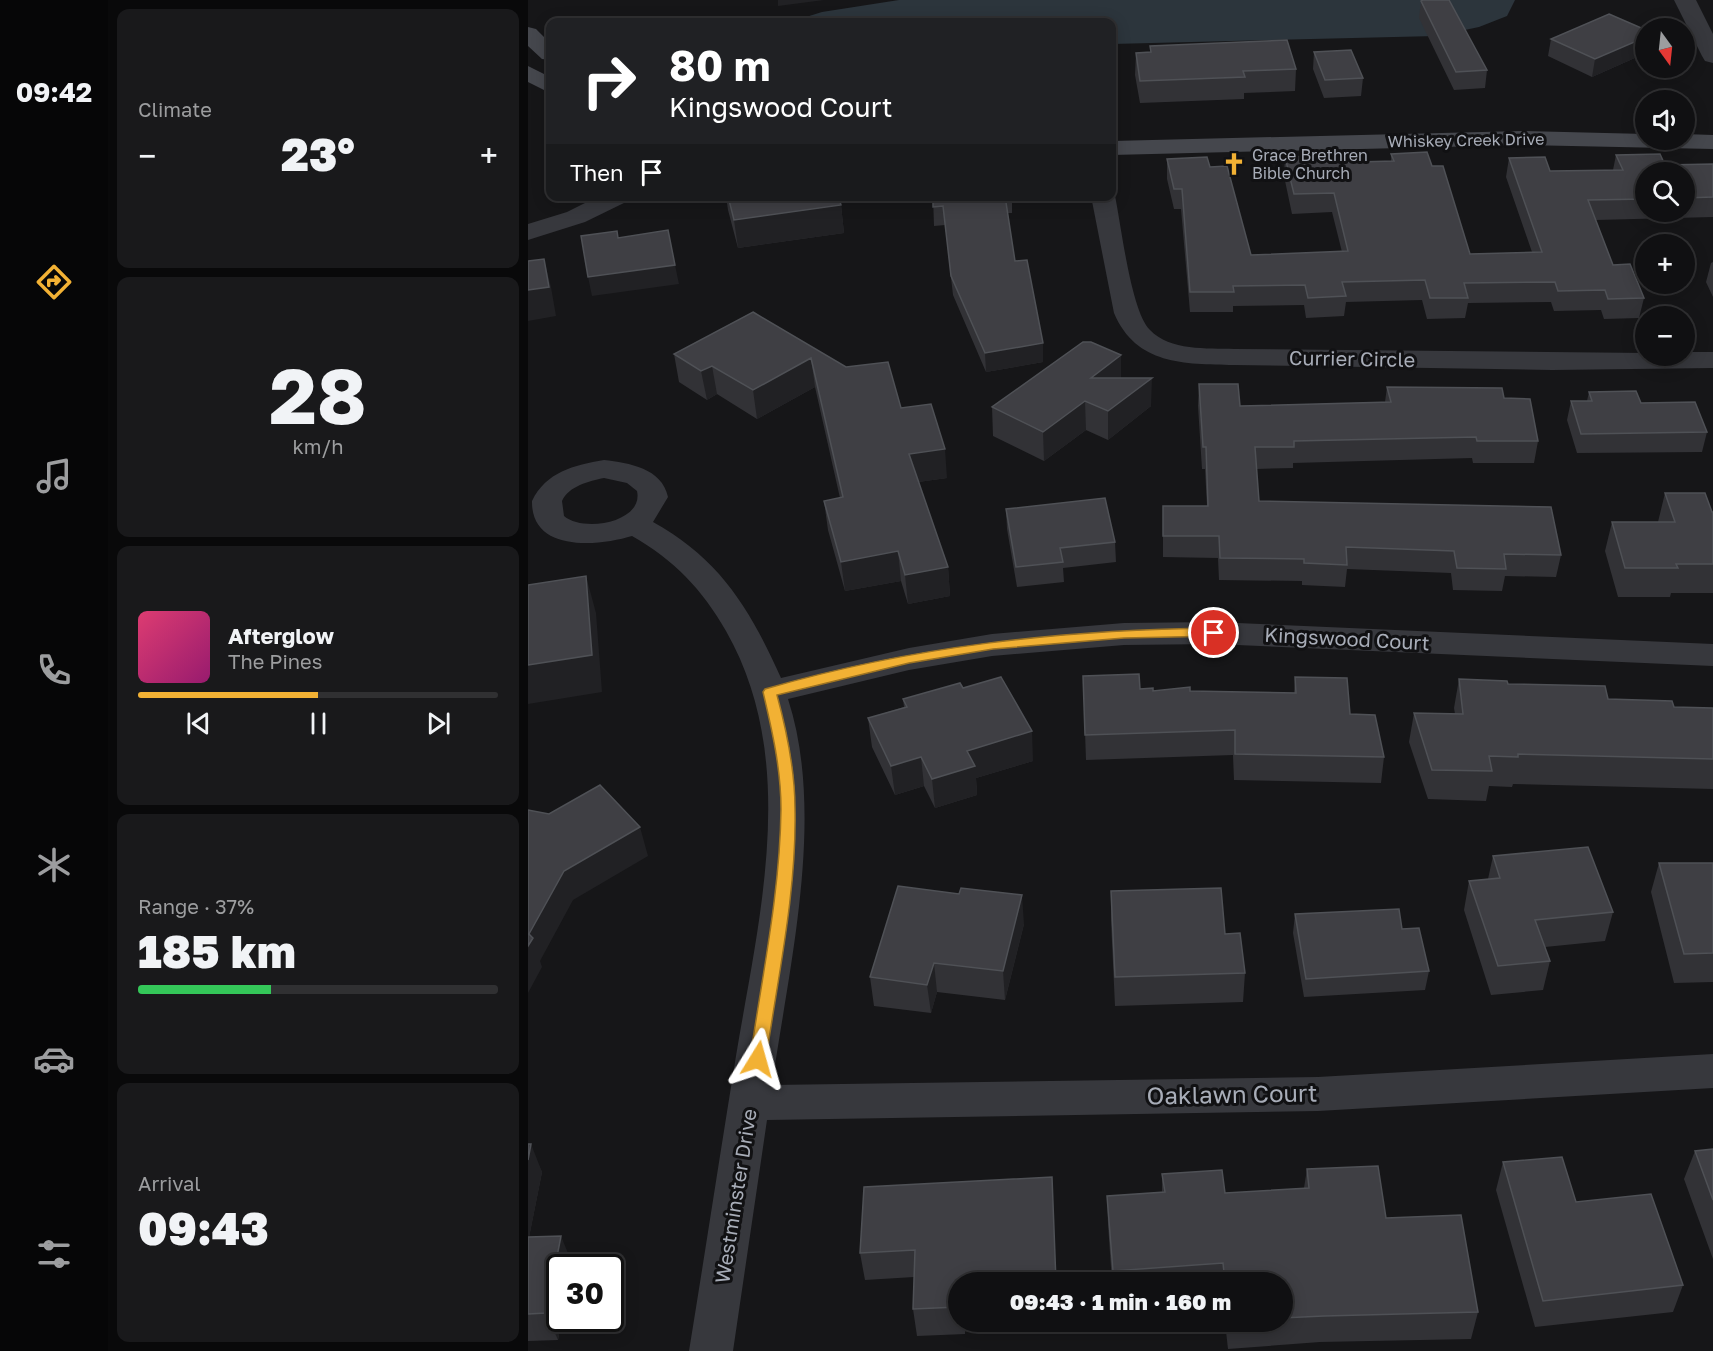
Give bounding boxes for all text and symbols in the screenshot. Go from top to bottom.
north arrow [1635,18,1695,78]
map controls [1635,18,1695,366]
text: 80 m [669,40,770,90]
icon: right [570,42,648,120]
text: 09:42 [16,76,92,108]
button: sound [1635,90,1695,150]
text: Kingswood Court [669,91,893,123]
text: Climate [138,97,212,121]
text: 23° [281,127,355,181]
street label: Whiskey Creek Drive [1387,129,1545,151]
text: − [138,136,156,175]
text: + [480,136,498,175]
place label: Grace Brethren Bible Church [1252,145,1368,183]
church icon: Grace Brethren Bible Church [1221,151,1247,177]
icon: arrive [635,156,668,189]
text: Then [570,159,623,186]
button: search [1635,162,1695,222]
button: + [1635,234,1695,294]
icon: directions [33,261,75,303]
button: − [1635,306,1695,366]
street label: Currier Circle [1289,345,1415,371]
text: 28 [269,348,367,441]
text: km/h [293,434,343,458]
icon: music [33,455,75,497]
pin [1188,607,1239,658]
icon: arrive [1197,616,1230,649]
text: Afterglow [228,622,334,649]
street label: Kingswood Court [1264,622,1430,654]
icon: phone [33,649,75,691]
text: The Pines [228,649,322,673]
icon: previous [182,707,215,740]
icon: pause [302,707,335,740]
icon: next [422,707,455,740]
icon: climate [33,844,75,886]
text: Range · 37% [138,894,254,918]
text: 185 km [138,924,296,978]
position arrow [726,1027,790,1091]
icon: car [33,1038,75,1080]
street label: Oaklawn Court [1146,1078,1318,1109]
street label: Westminster Drive [709,1107,761,1285]
text: Arrival [138,1171,201,1195]
text: 09:43 [138,1201,269,1255]
icon: filters [33,1233,75,1275]
speed limit sign: 30 [546,1254,624,1332]
text: 09:43 · 1 min · 160 m [1010,1288,1231,1315]

